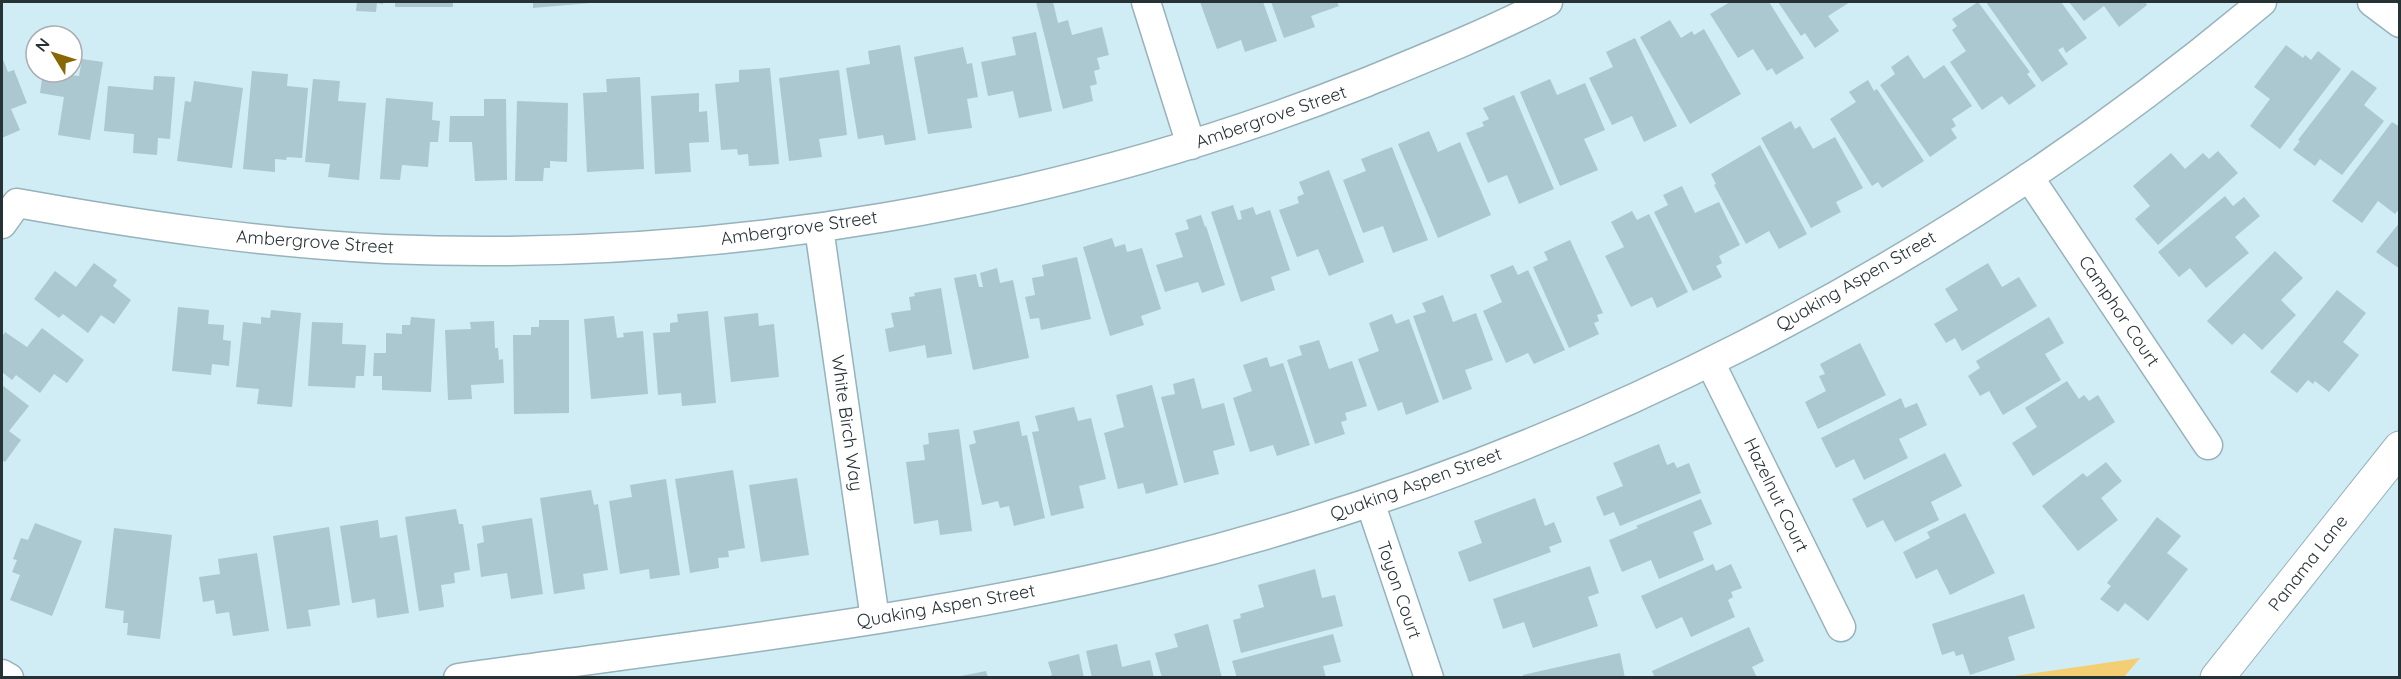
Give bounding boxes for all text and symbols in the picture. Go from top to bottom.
north arrow [24,24,84,84]
text: N [31,34,54,56]
street label: Ambergrove Street [1192,80,1349,153]
street label: Ambergrove Street [719,205,879,250]
street label: Ambergrove Street [235,225,395,258]
street label: Quaking Aspen Street [1772,225,1940,336]
street label: Camphor Court [2074,251,2165,371]
street label: White Birch Way [827,353,868,493]
street label: Hazelnut Court [1739,434,1814,556]
street label: Quaking Aspen Street [1327,442,1505,525]
street label: Panama Lane [2263,510,2352,616]
street label: Toyon Court [1372,538,1427,642]
street label: Quaking Aspen Street [855,578,1037,633]

